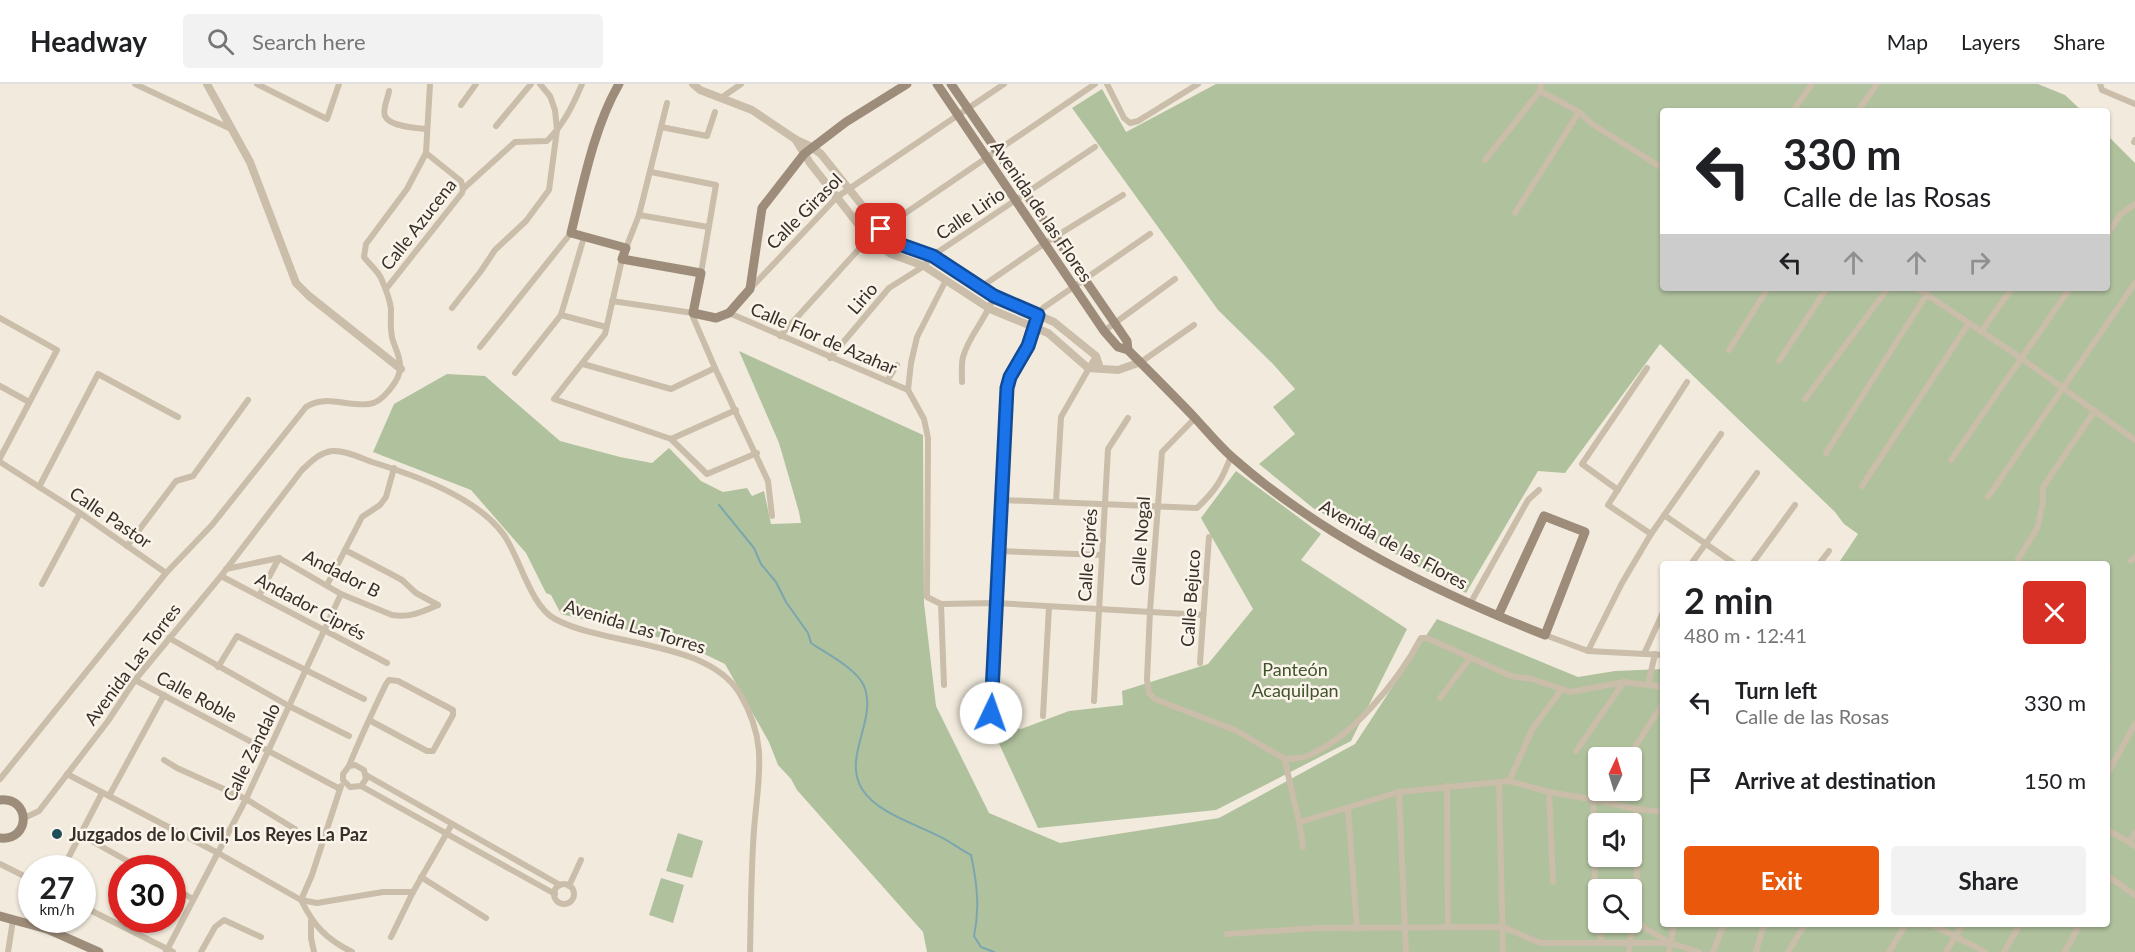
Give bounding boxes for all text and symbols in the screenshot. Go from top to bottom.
search box [183,14,603,68]
text: Headway [30,24,147,58]
icon: search [204,25,237,58]
text: Search here [252,28,366,55]
text: Map [1887,29,1928,54]
text: Layers [1961,29,2020,54]
text: Share [2053,29,2105,54]
text: 330 m [1783,129,1901,179]
icon: left [1684,132,1762,210]
street label: Avenida de las Flores [987,136,1098,286]
street label: Calle Girasol [761,168,847,254]
street label: Calle Azucena [375,174,461,274]
text: Calle de las Rosas [1783,180,1991,213]
street label: Calle Lirio [931,182,1009,244]
pin [855,203,906,254]
icon: arrive [864,212,897,245]
icon: left [1774,246,1807,279]
icon: ahead [1837,246,1870,279]
icon: ahead [1900,246,1933,279]
icon: right [1963,246,1996,279]
street label: Lirio [842,278,882,318]
street label: Calle Flor de Azahar [747,297,901,379]
street label: Calle Pastor [66,482,156,553]
street label: Avenida de las Flores [1316,494,1472,594]
street label: Calle Nogal [1126,495,1154,587]
street label: Calle Ciprés [1073,507,1101,602]
street label: Andador B [300,544,384,602]
street label: Calle Bejuco [1176,549,1204,647]
street label: Andador Ciprés [252,568,370,644]
text: 2 min [1684,578,1773,622]
button: close [2023,581,2086,644]
street label: Avenida Las Torres [562,594,709,658]
street label: Avenida Las Torres [79,599,185,729]
text: 480 m · 12:41 [1684,623,1807,647]
park label: Panteón Acaquilpan [1251,658,1339,701]
street label: Calle Roble [153,666,241,726]
text: Turn left [1735,677,1817,704]
position arrow [959,681,1023,745]
icon: left [1684,686,1717,719]
text: 330 m [2024,689,2086,716]
street label: Calle Zandalo [218,699,284,805]
text: Calle de las Rosas [1735,704,1889,728]
north arrow [1588,747,1642,801]
map controls [1588,747,1642,933]
icon: arrive [1684,764,1717,797]
text: Arrive at destination [1735,767,1936,794]
text: 150 m [2024,767,2086,794]
button: sound [1588,813,1642,867]
place label: Juzgados de lo Civil, Los Reyes La Paz [69,823,367,845]
marker: Juzgados de lo Civil, Los Reyes La Paz [50,827,64,841]
button: Exit [1684,846,1879,915]
button: Share [1891,846,2086,915]
speed limit sign: 30 [108,855,186,933]
text: 27 [40,869,74,905]
button: search [1588,879,1642,933]
text: km/h [39,900,75,918]

